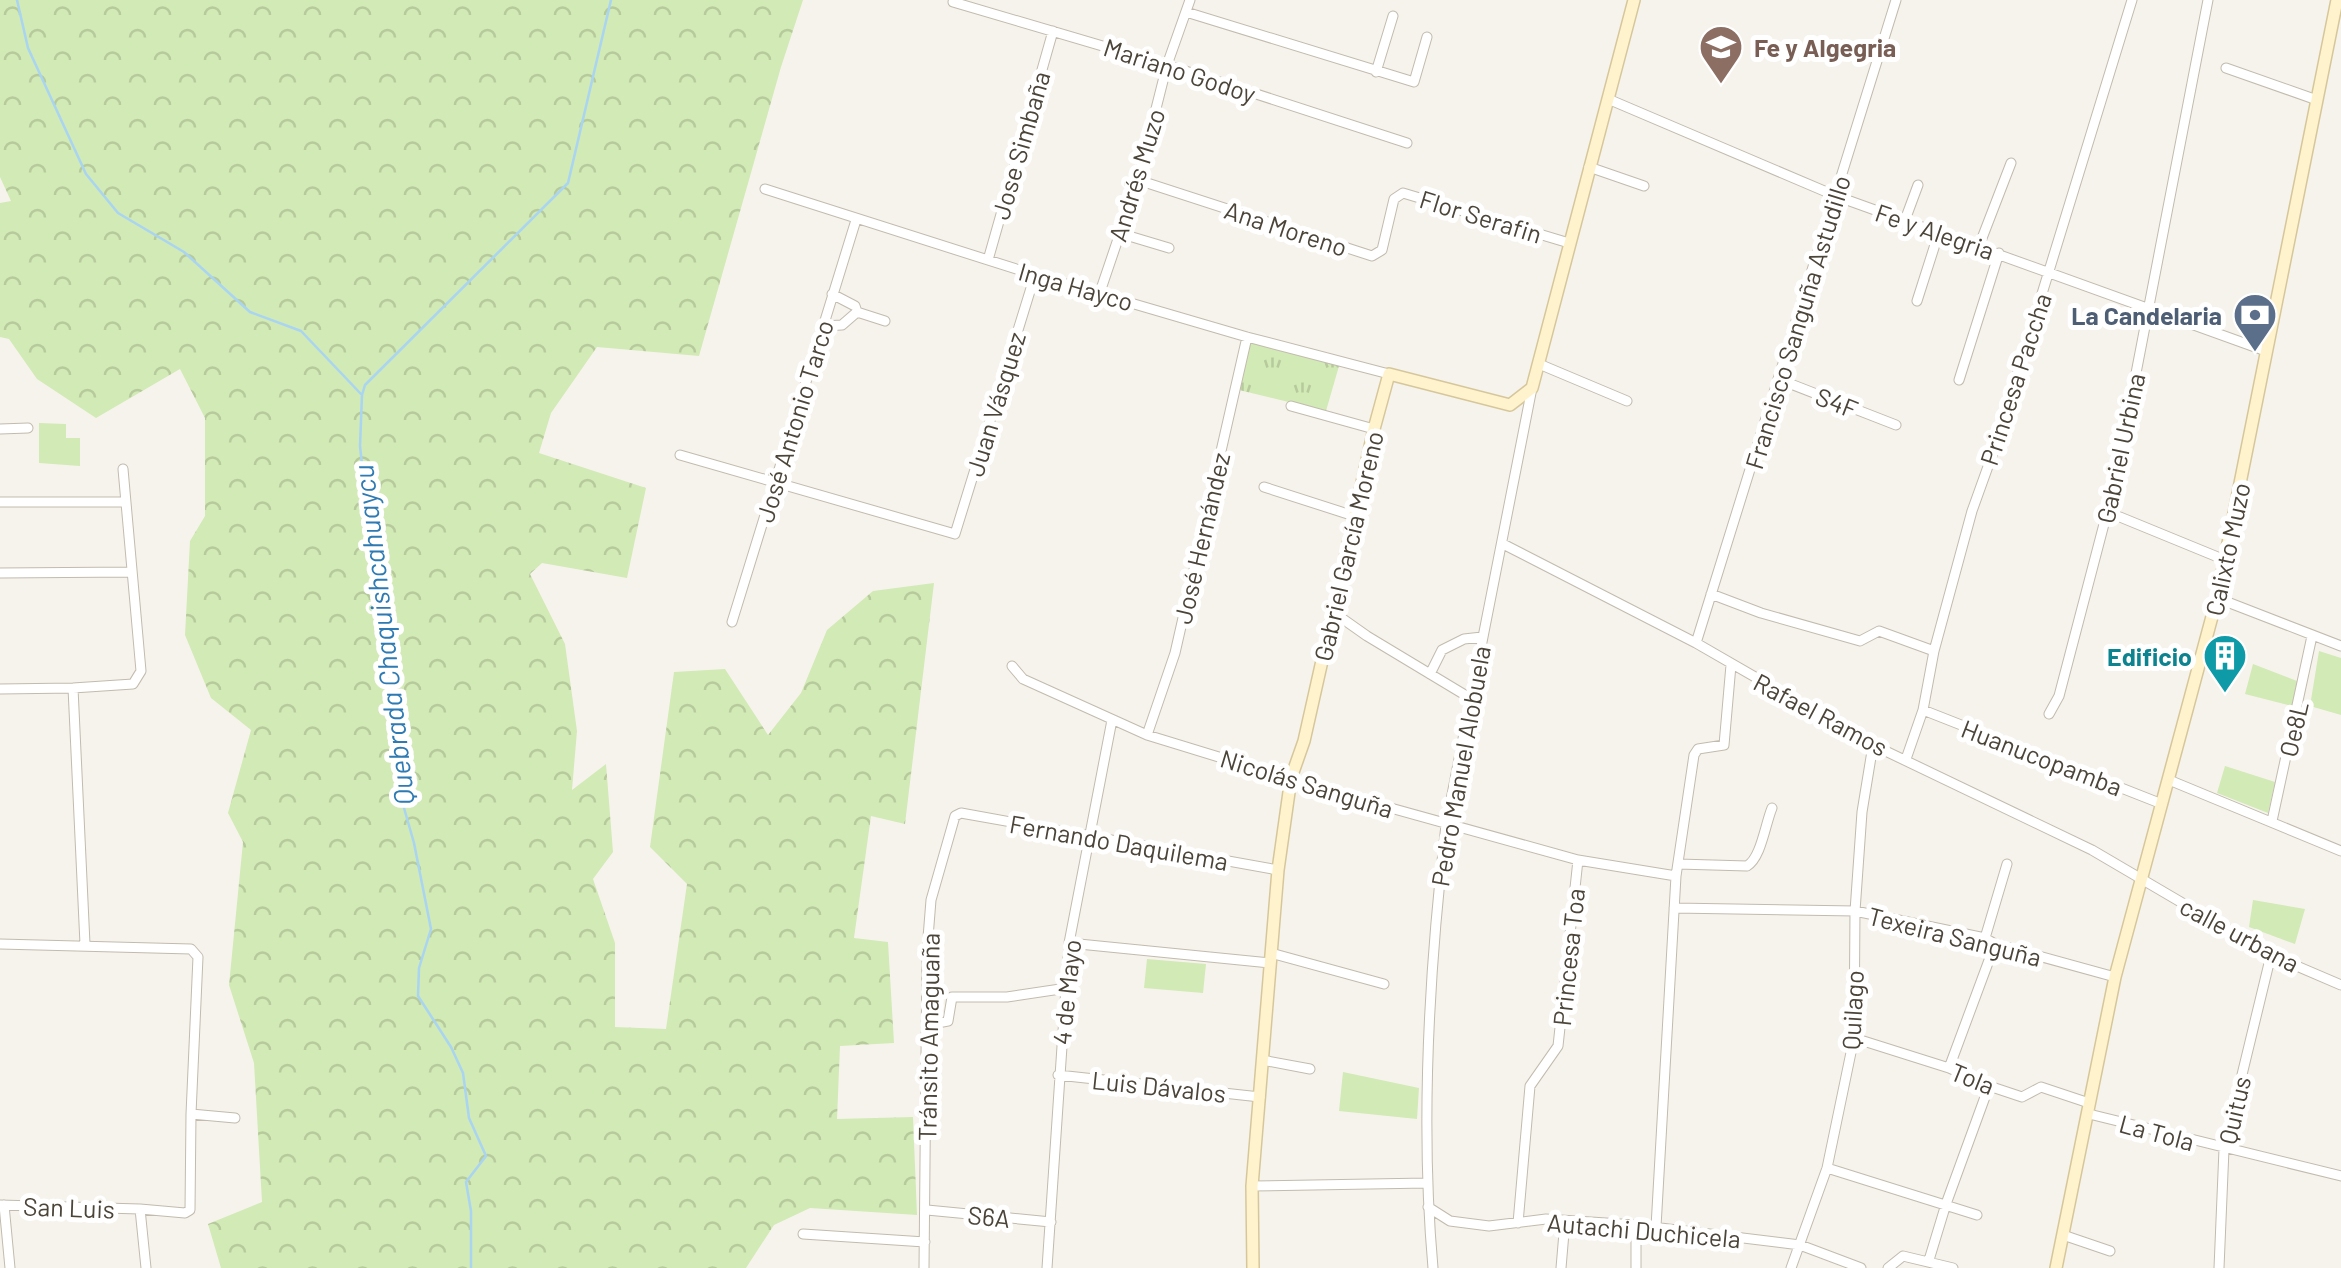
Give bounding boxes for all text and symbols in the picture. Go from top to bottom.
school or university icon: Fe y Algegria [1698,24,1744,85]
street label: Mariano Godoy [1100,31,1260,109]
place label: Fe y Algegria [1754,32,1896,62]
street label: Jose Simbaña [985,67,1055,223]
street label: Andrés Muzo [1102,105,1170,245]
street label: Francisco Sanguña Astudillo [1738,171,1856,473]
street label: Flor Serafin [1416,183,1546,249]
street label: Ana Moreno [1221,194,1351,262]
street label: Fe y Alegria [1872,197,1998,265]
street label: Inga Hayco [1015,255,1137,317]
street label: Princesa Paccha [1973,289,2057,469]
bank icon: La Candelaria [2232,292,2278,353]
place label: La Candelaria [2071,300,2222,330]
street label: José Antonio Tarco [749,316,839,526]
street label: Juan Vásquez [959,328,1031,480]
street label: Gabriel Urbina [2089,370,2151,526]
street label: S4F [1812,380,1862,424]
street label: Gabriel García Moreno [1307,428,1389,664]
street label: José Hernández [1167,449,1235,627]
water label: Quebrada Chaquishcahuaycu [345,463,421,807]
street label: Calixto Muzo [2198,480,2256,618]
building icon: Edificio [2202,633,2248,694]
place label: Edificio [2107,641,2192,671]
street label: Pedro Manuel Alobuela [1424,643,1496,889]
street label: Rafael Ramos [1749,666,1893,762]
street label: Oe8L [2272,698,2314,760]
street label: Huanucopamba [1957,713,2127,801]
street label: Nicolás Sanguña [1217,742,1397,824]
street label: Fernando Daquilema [1007,808,1231,876]
street label: Princesa Toa [1546,887,1590,1027]
street label: calle urbana [2175,890,2305,978]
street label: Texeira Sanguña [1865,900,2045,972]
street label: Tránsito Amaguaña [911,933,945,1141]
street label: 4 de Mayo [1046,938,1086,1046]
street label: Quilago [1835,969,1869,1051]
street label: Tola [1947,1056,1999,1100]
street label: Luis Dávalos [1090,1064,1228,1108]
street label: Quitus [2212,1073,2256,1147]
street label: La Tola [2116,1108,2198,1156]
street label: San Luis [23,1190,115,1224]
street label: S6A [966,1199,1012,1233]
street label: Autachi Duchicela [1546,1207,1742,1253]

